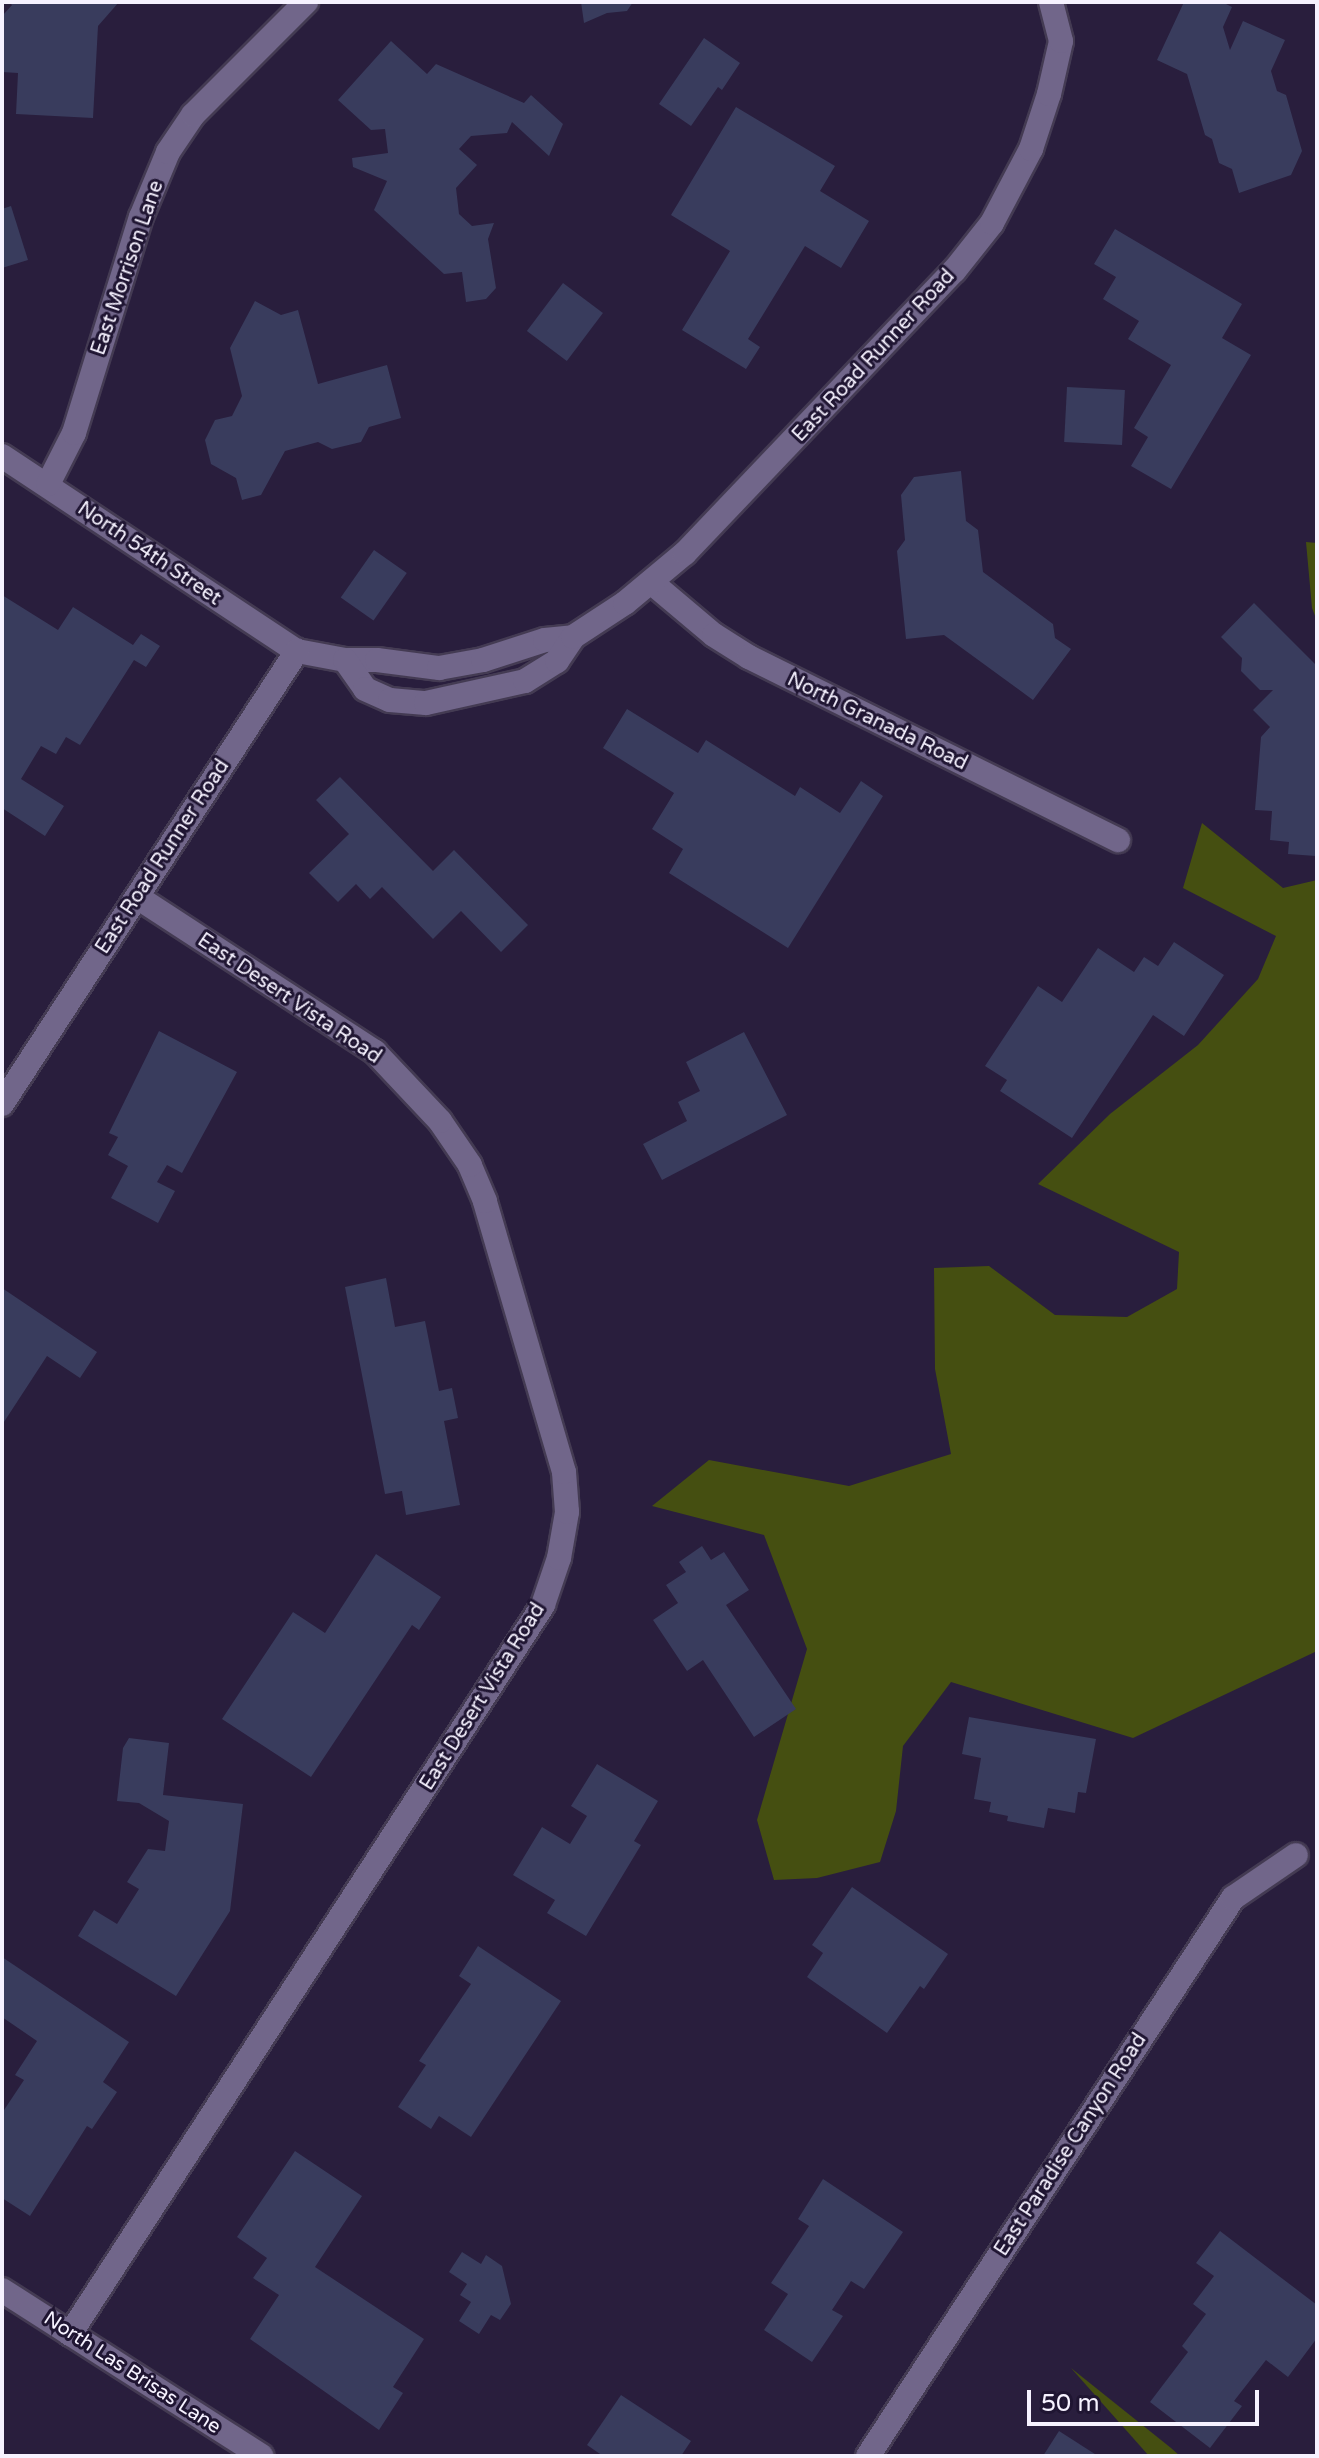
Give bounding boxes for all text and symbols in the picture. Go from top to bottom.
street label: East Morrison Lane [87,178,169,358]
street label: East Road Runner Road [788,265,960,447]
street label: North 54th Street [73,497,225,611]
street label: North Granada Road [783,668,971,776]
street label: East Road Runner Road [91,755,235,959]
street label: East Desert Vista Road [193,929,385,1069]
street label: East Desert Vista Road [416,1599,550,1795]
street label: East Paradise Canyon Road [990,2029,1152,2261]
street label: North Las Brisas Lane [39,2307,225,2439]
scale bar [1031,2374,1263,2424]
text: 50 m [1041,2389,1099,2418]

